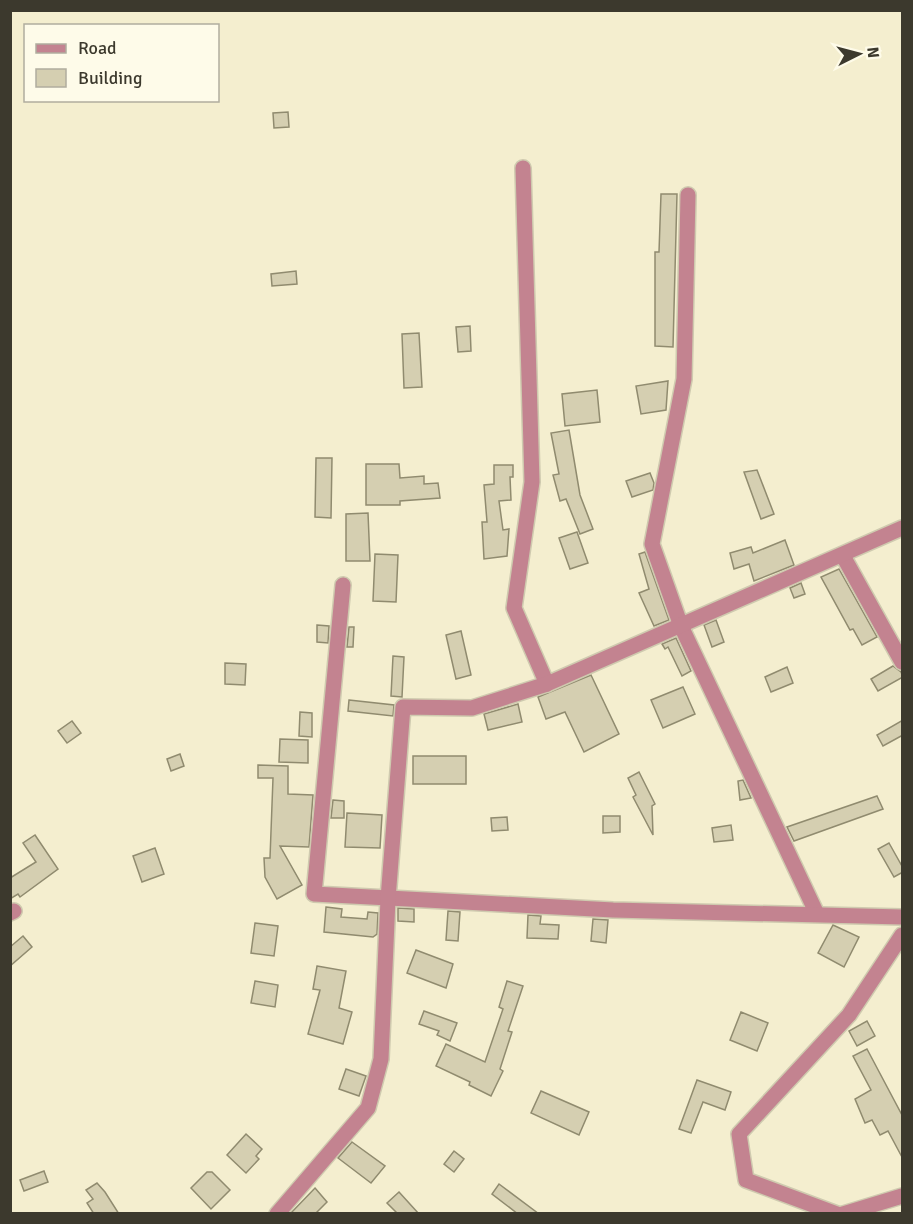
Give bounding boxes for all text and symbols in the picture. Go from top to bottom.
legend [24,24,219,102]
north arrow [829,24,889,84]
text: Road [78,37,117,59]
text: N [862,46,883,59]
text: Building [78,67,142,89]

